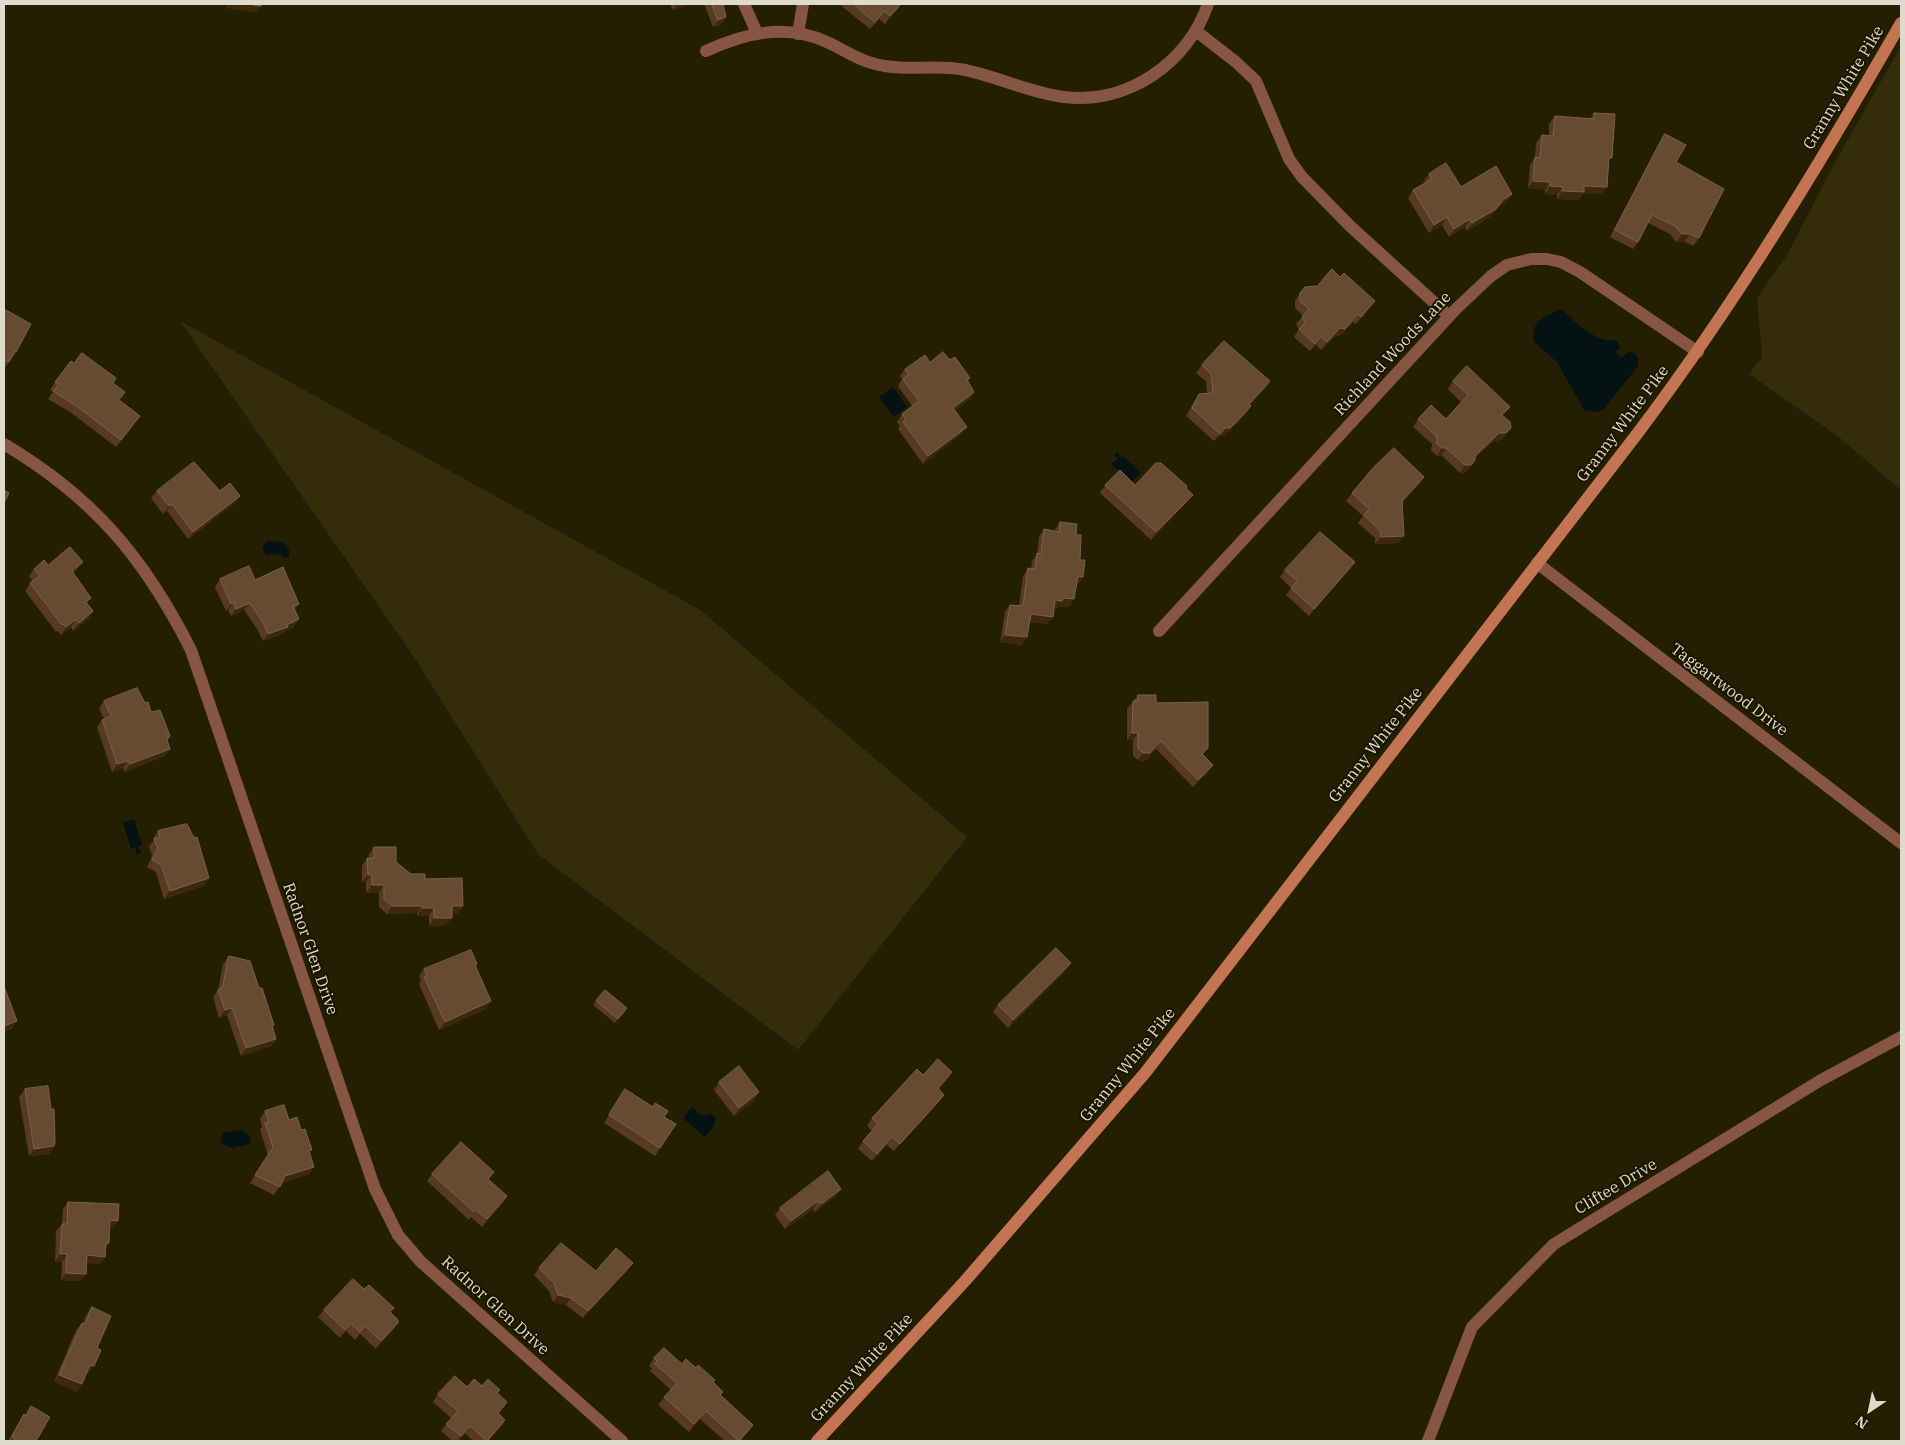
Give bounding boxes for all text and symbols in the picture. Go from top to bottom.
street label: Granny White Pike [1799,23,1889,153]
street label: Richland Woods Lane [1331,288,1455,420]
street label: Granny White Pike [1573,362,1673,486]
street label: Taggartwood Drive [1667,640,1791,740]
street label: Granny White Pike [1325,684,1427,806]
street label: Radnor Glen Drive [278,880,342,1018]
street label: Granny White Pike [1076,1004,1180,1126]
street label: Cliftee Drive [1571,1155,1661,1219]
street label: Radnor Glen Drive [437,1253,553,1359]
street label: Granny White Pike [807,1310,917,1426]
north arrow [1845,1385,1895,1435]
text: N [1852,1412,1871,1433]

